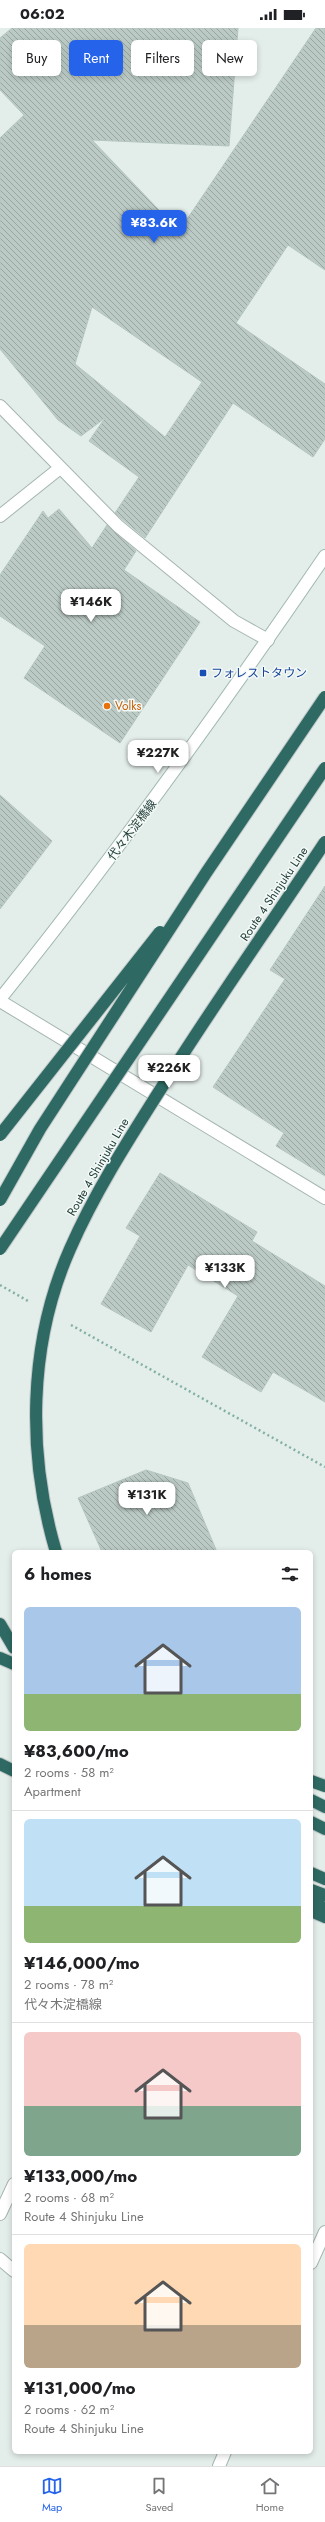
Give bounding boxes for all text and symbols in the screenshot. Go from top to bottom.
text: 06:02 [20,3,65,25]
chip: Buy [12,40,61,76]
chip: Rent [69,40,123,76]
chip: Filters [131,40,194,76]
chip: New [202,40,257,76]
pin: ¥83.6K [121,210,187,244]
text: ¥83.6K [131,213,177,232]
pin: ¥146K [63,589,119,623]
text: ¥146K [70,592,112,611]
place label: フォレストタウン [211,664,307,682]
marker: フォレストタウン [198,668,208,678]
place label: Volks [115,697,142,715]
marker: Volks [102,701,112,711]
pin: ¥227K [130,740,186,774]
text: ¥227K [137,743,179,762]
street label: 代々木淀橋線 [103,796,161,864]
street label: Route 4 Shinjuku Line [236,843,312,945]
pin: ¥226K [141,1055,197,1089]
text: ¥226K [147,1058,191,1077]
street label: Route 4 Shinjuku Line [63,1115,133,1219]
pin: ¥133K [197,1255,253,1289]
text: ¥133K [205,1258,245,1277]
pin: ¥131K [119,1482,175,1516]
text: ¥131K [127,1485,167,1504]
text: 6 homes [24,1562,92,1586]
icon: filters [279,1563,301,1585]
icon: home [127,1633,199,1705]
text: ¥83,600/mo [24,1739,129,1763]
text: 2 rooms · 58 m² [24,1763,114,1782]
text: Apartment [24,1782,81,1801]
icon: home [127,1845,199,1917]
text: ¥146,000/mo [24,1951,140,1975]
text: 2 rooms · 78 m² [24,1975,113,1994]
text: 代々木淀橋線 [24,1995,102,2014]
icon: home [127,2058,199,2130]
text: ¥133,000/mo [24,2164,137,2188]
text: 2 rooms · 68 m² [24,2188,114,2207]
text: Route 4 Shinjuku Line [24,2207,144,2226]
icon: home [127,2270,199,2342]
text: ¥131,000/mo [24,2376,136,2400]
text: 2 rooms · 62 m² [24,2400,114,2419]
text: Route 4 Shinjuku Line [24,2419,144,2438]
tab: Map [41,2475,63,2515]
tab: Saved [145,2475,173,2515]
tab: Home [256,2475,284,2515]

